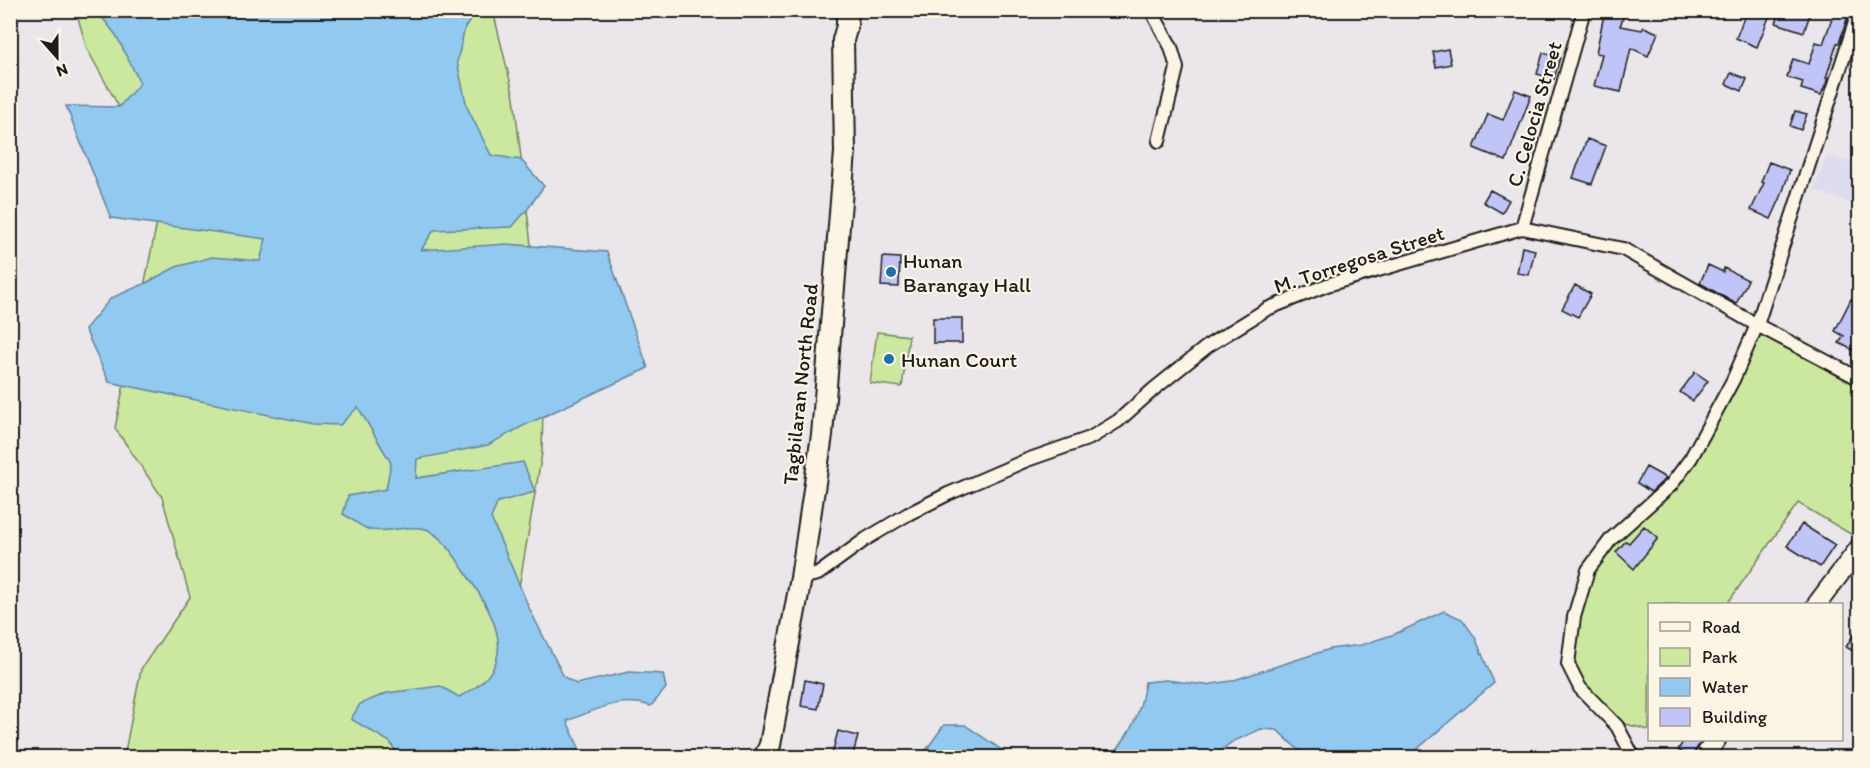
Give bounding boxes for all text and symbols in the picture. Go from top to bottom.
north arrow [27,27,87,87]
street label: C. Celocia Street [1501,38,1567,190]
text: N [54,60,71,81]
street label: M. Torregosa Street [1271,220,1447,298]
place label: Hunan Barangay Hall [903,248,1031,297]
marker: Hunan Barangay Hall [884,265,898,279]
street label: Tagbilaran North Road [777,282,823,486]
place label: Hunan Court [901,347,1017,372]
marker: Hunan Court [882,352,896,366]
legend [1648,603,1843,741]
text: Road [1702,616,1741,638]
text: Park [1702,646,1737,668]
text: Water [1702,676,1748,698]
text: Building [1702,706,1768,728]

